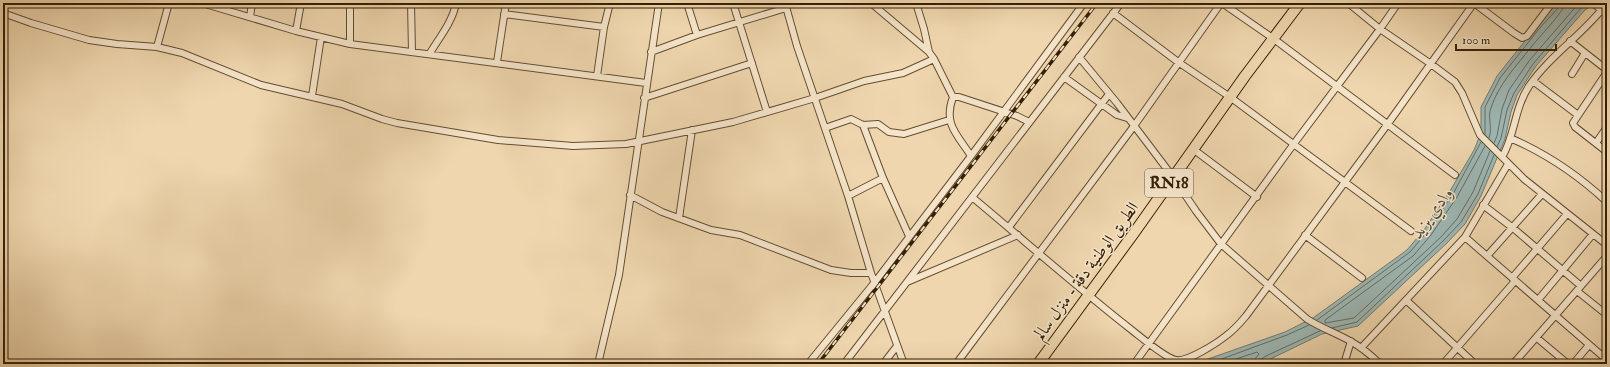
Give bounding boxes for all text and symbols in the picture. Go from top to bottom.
scale bar [1456,26,1556,52]
text: 100 m [1462,33,1491,48]
road number: RN18 [1145,169,1193,197]
water label: وادي يزيد [1405,183,1461,245]
street label: الطريق الوطنية دقة - منزل سالم [1029,198,1147,347]

